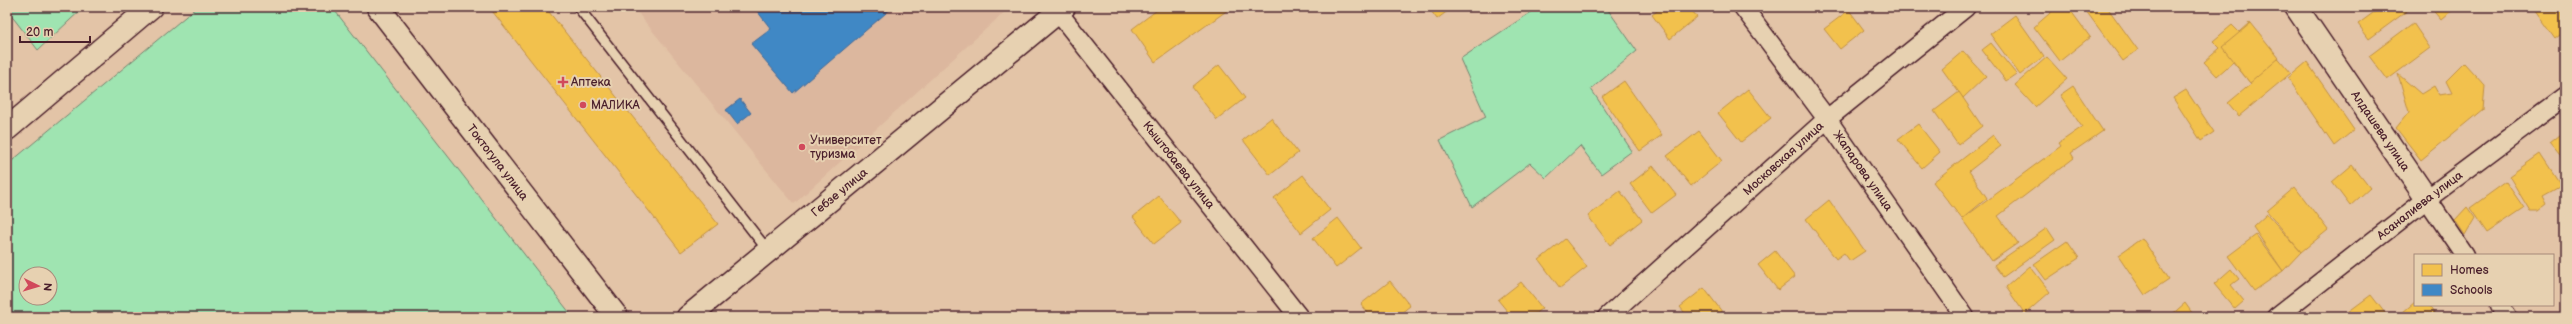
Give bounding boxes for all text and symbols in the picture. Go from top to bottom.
scale bar [20,18,90,44]
text: 20 m [26,25,53,40]
place label: Аптека [570,75,611,90]
marker: Аптека [558,77,568,87]
street label: Алдашева улица [2347,87,2413,174]
place label: МАЛИКА [591,98,641,113]
marker: МАЛИКА [578,100,588,110]
street label: Кыштобаева улица [1140,118,1218,212]
street label: Московская улица [1740,118,1827,199]
street label: Токтогула улица [464,121,532,203]
street label: Жапарова улица [1830,128,1896,214]
place label: Университет туризма [810,133,882,162]
marker: Университет туризма [797,142,807,152]
street label: Гебзе улица [808,165,871,220]
street label: Асаналиева улица [2373,168,2466,244]
legend [2414,254,2554,306]
text: Homes [2450,263,2489,278]
north arrow [18,266,58,306]
text: N [41,282,54,292]
text: Schools [2450,283,2493,298]

